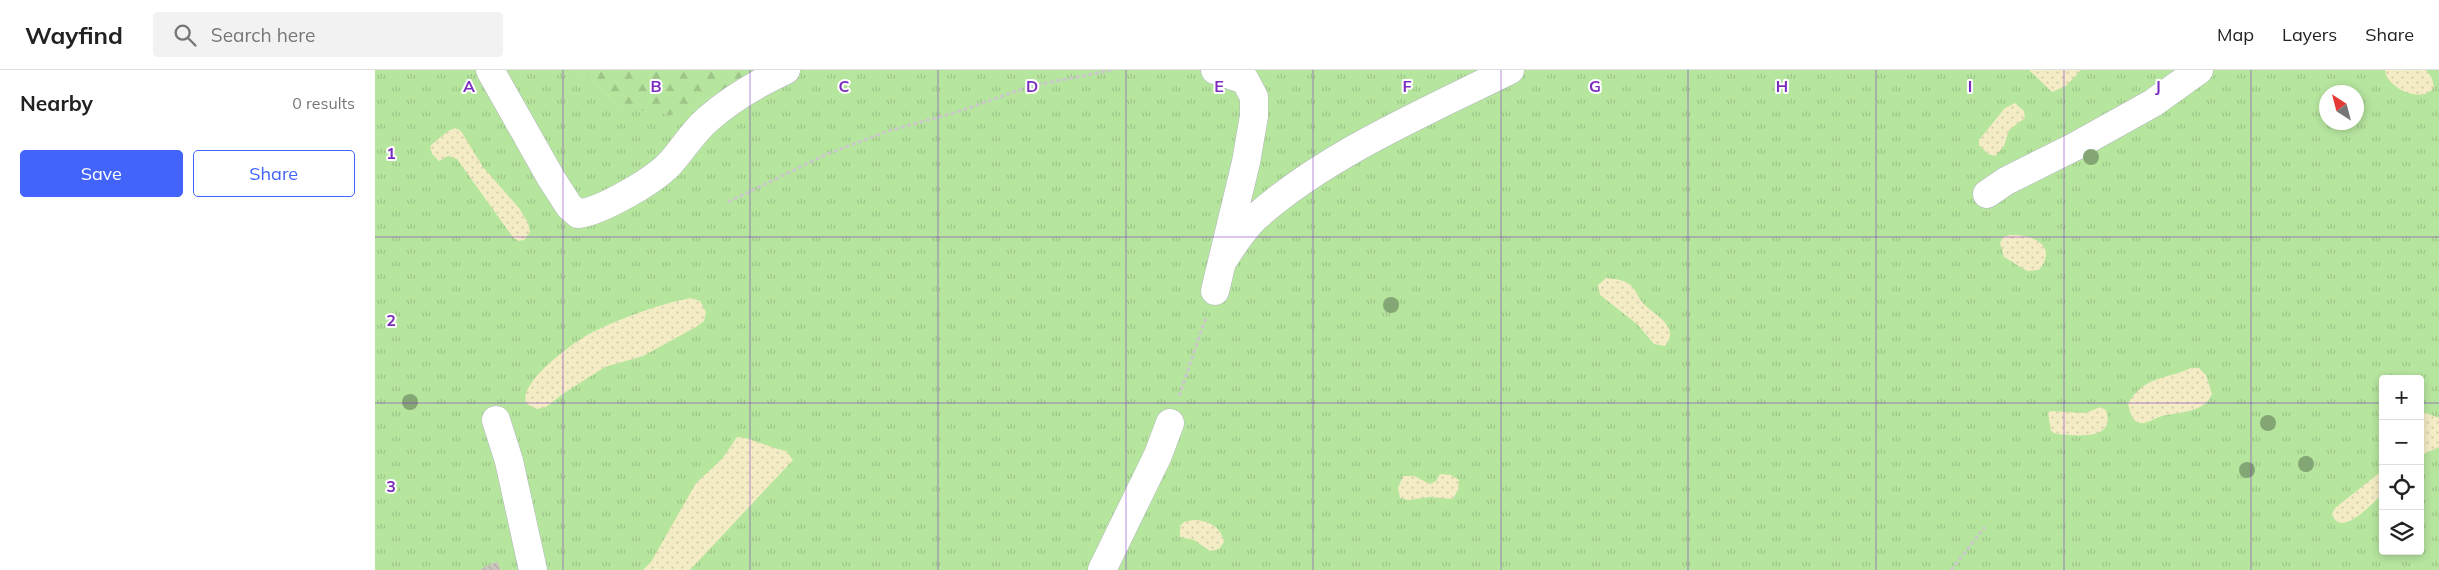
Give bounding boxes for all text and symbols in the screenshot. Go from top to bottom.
search box [153,12,503,57]
text: Wayfind [25,20,123,50]
icon: search [171,21,199,49]
text: Search here [211,23,315,47]
text: Map [2217,23,2254,46]
text: Layers [2282,23,2337,46]
text: Share [2365,23,2414,46]
text: A [463,76,475,96]
text: B [650,76,662,96]
text: C [839,76,850,96]
text: D [1026,76,1038,96]
text: E [1214,76,1224,96]
text: F [1402,76,1412,96]
text: G [1589,76,1601,96]
text: H [1776,76,1788,96]
text: I [1968,76,1972,96]
text: J [2155,76,2161,96]
north arrow [2319,85,2364,130]
text: Nearby [20,90,93,116]
text: 0 results [292,93,355,113]
text: 1 [386,143,396,163]
button: Save [20,150,183,197]
button: Share [193,150,355,197]
text: 2 [386,310,396,330]
map controls [2379,375,2424,555]
button: + [2379,375,2424,420]
button: − [2379,420,2424,465]
button: locate [2379,465,2424,510]
text: 3 [386,476,396,496]
button: layers [2379,510,2424,555]

